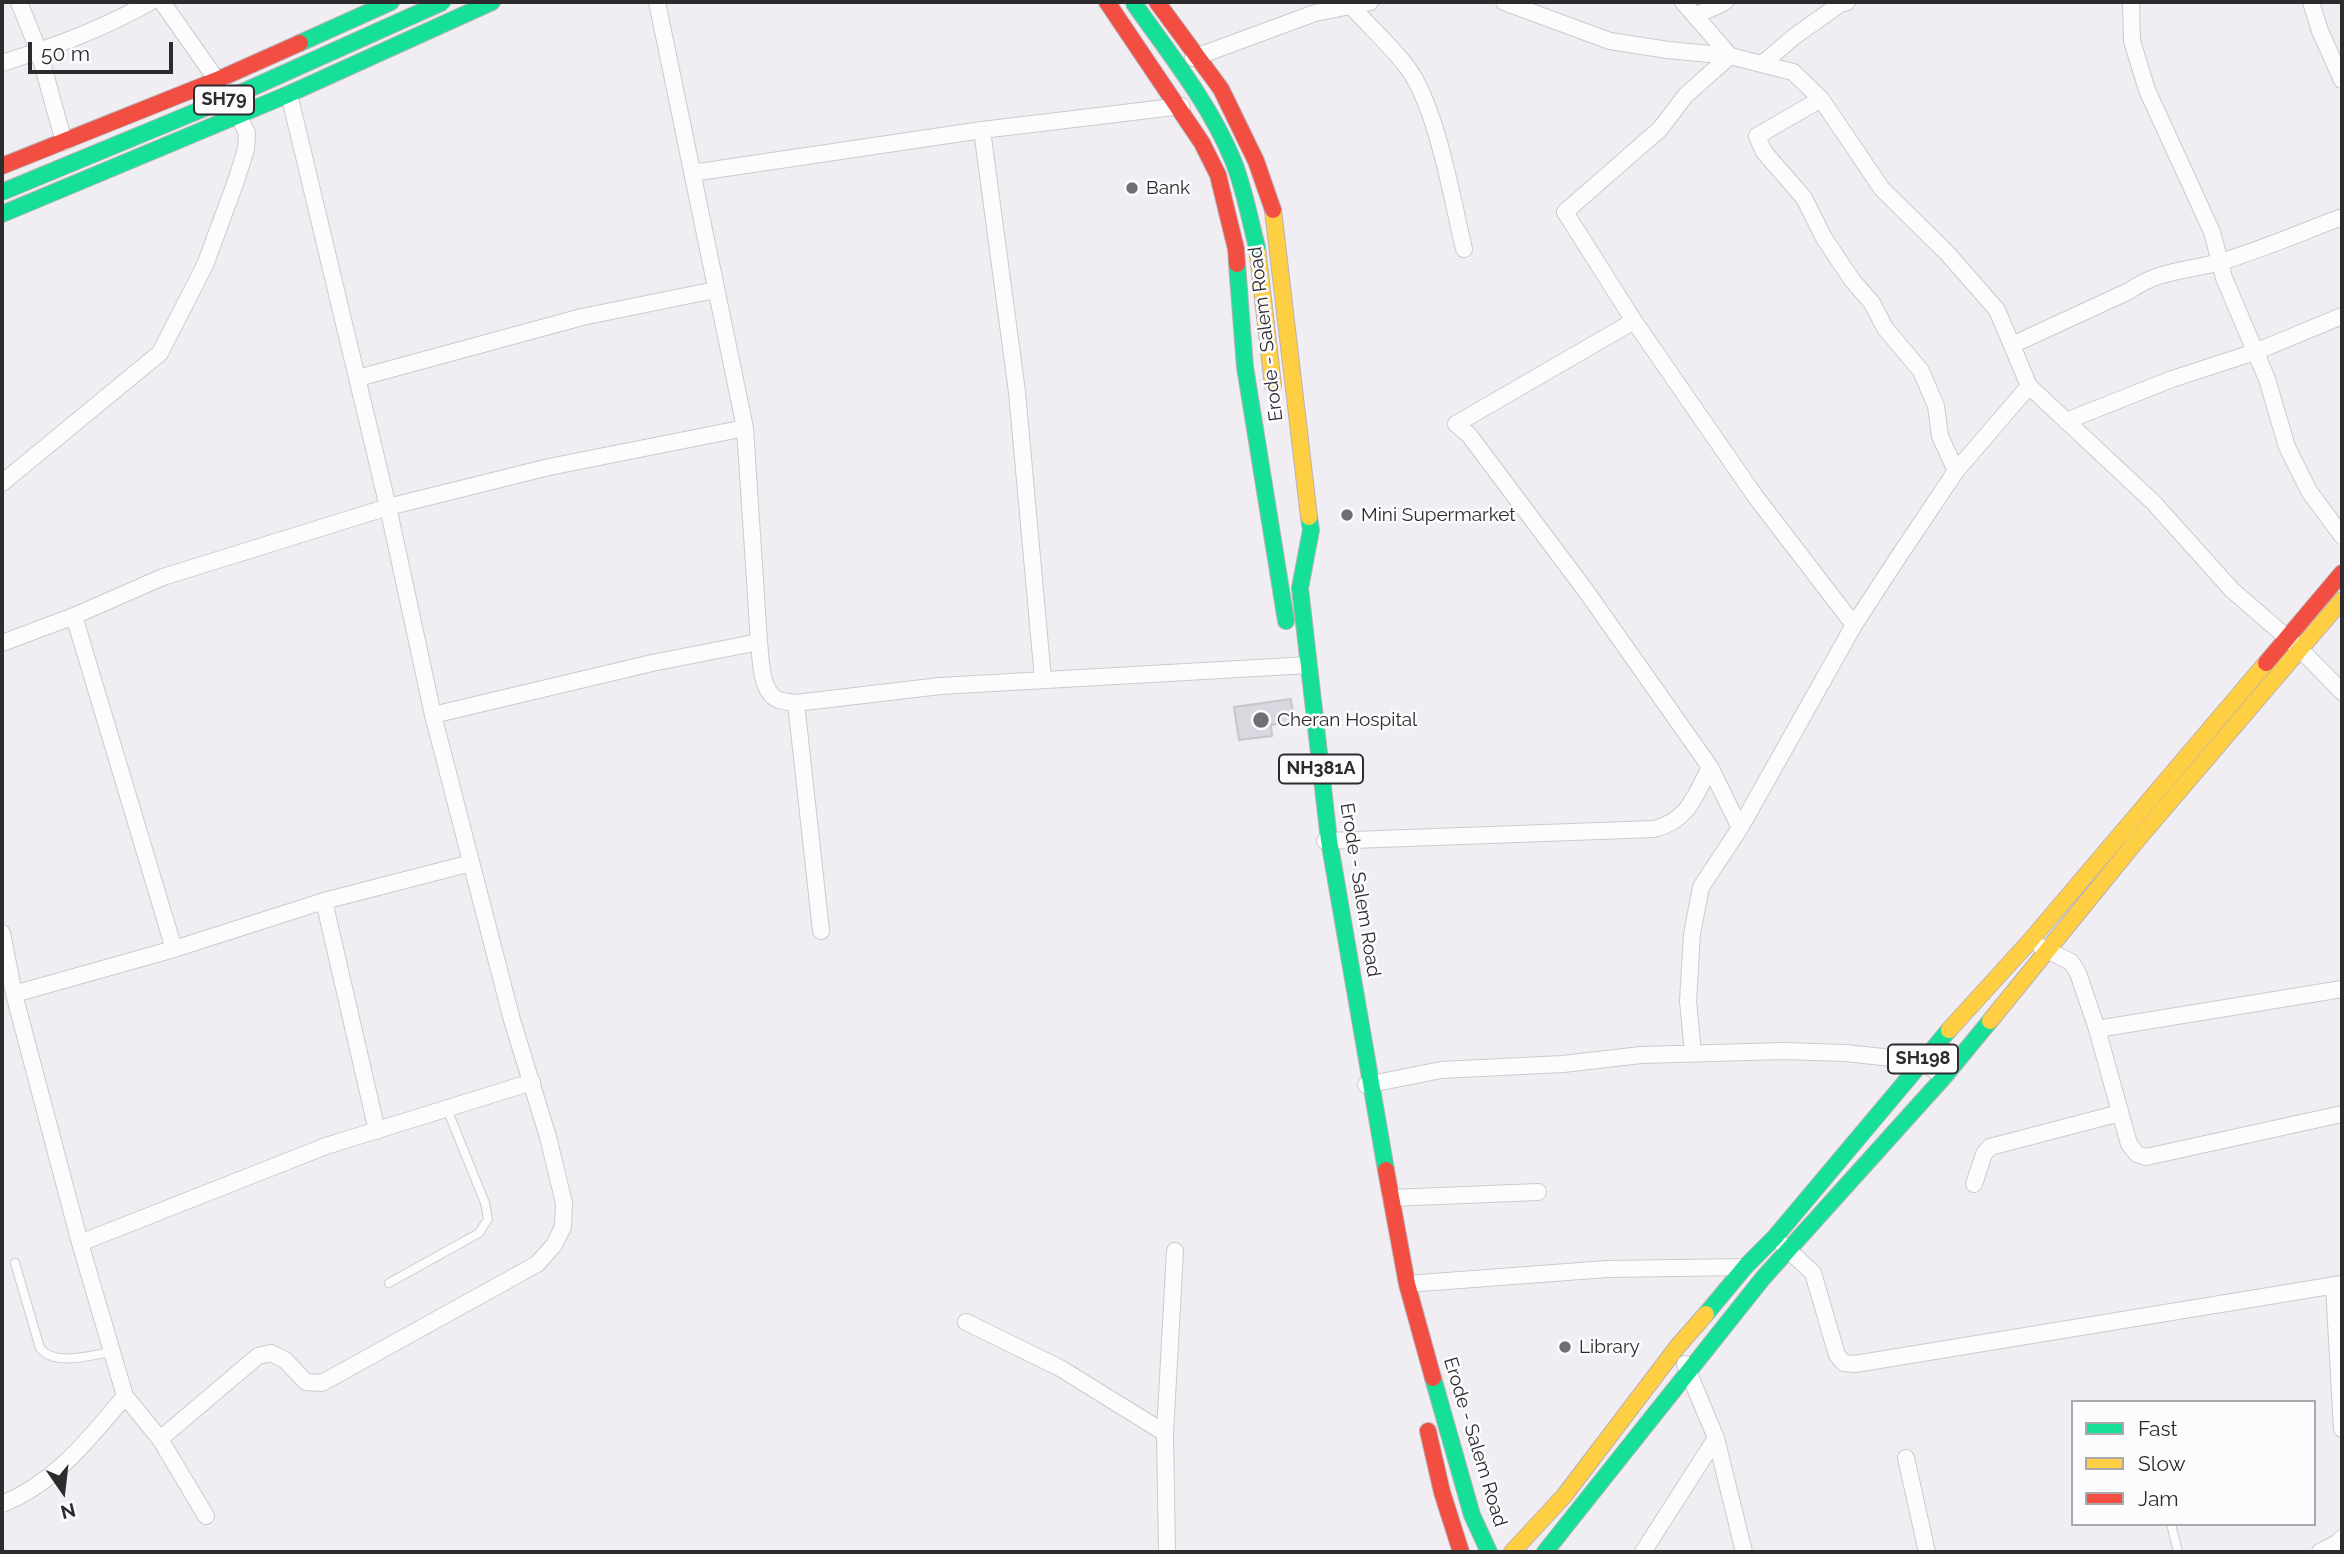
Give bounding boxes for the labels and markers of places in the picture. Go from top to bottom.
place label: Bank [1146,177,1190,199]
marker: Bank [1124,180,1140,196]
place label: Mini Supermarket [1361,504,1516,526]
marker: Mini Supermarket [1339,507,1355,523]
place label: Cheran Hospital [1277,709,1417,731]
marker: Cheran Hospital [1251,710,1271,730]
place label: Library [1579,1336,1640,1358]
marker: Library [1557,1339,1573,1355]

